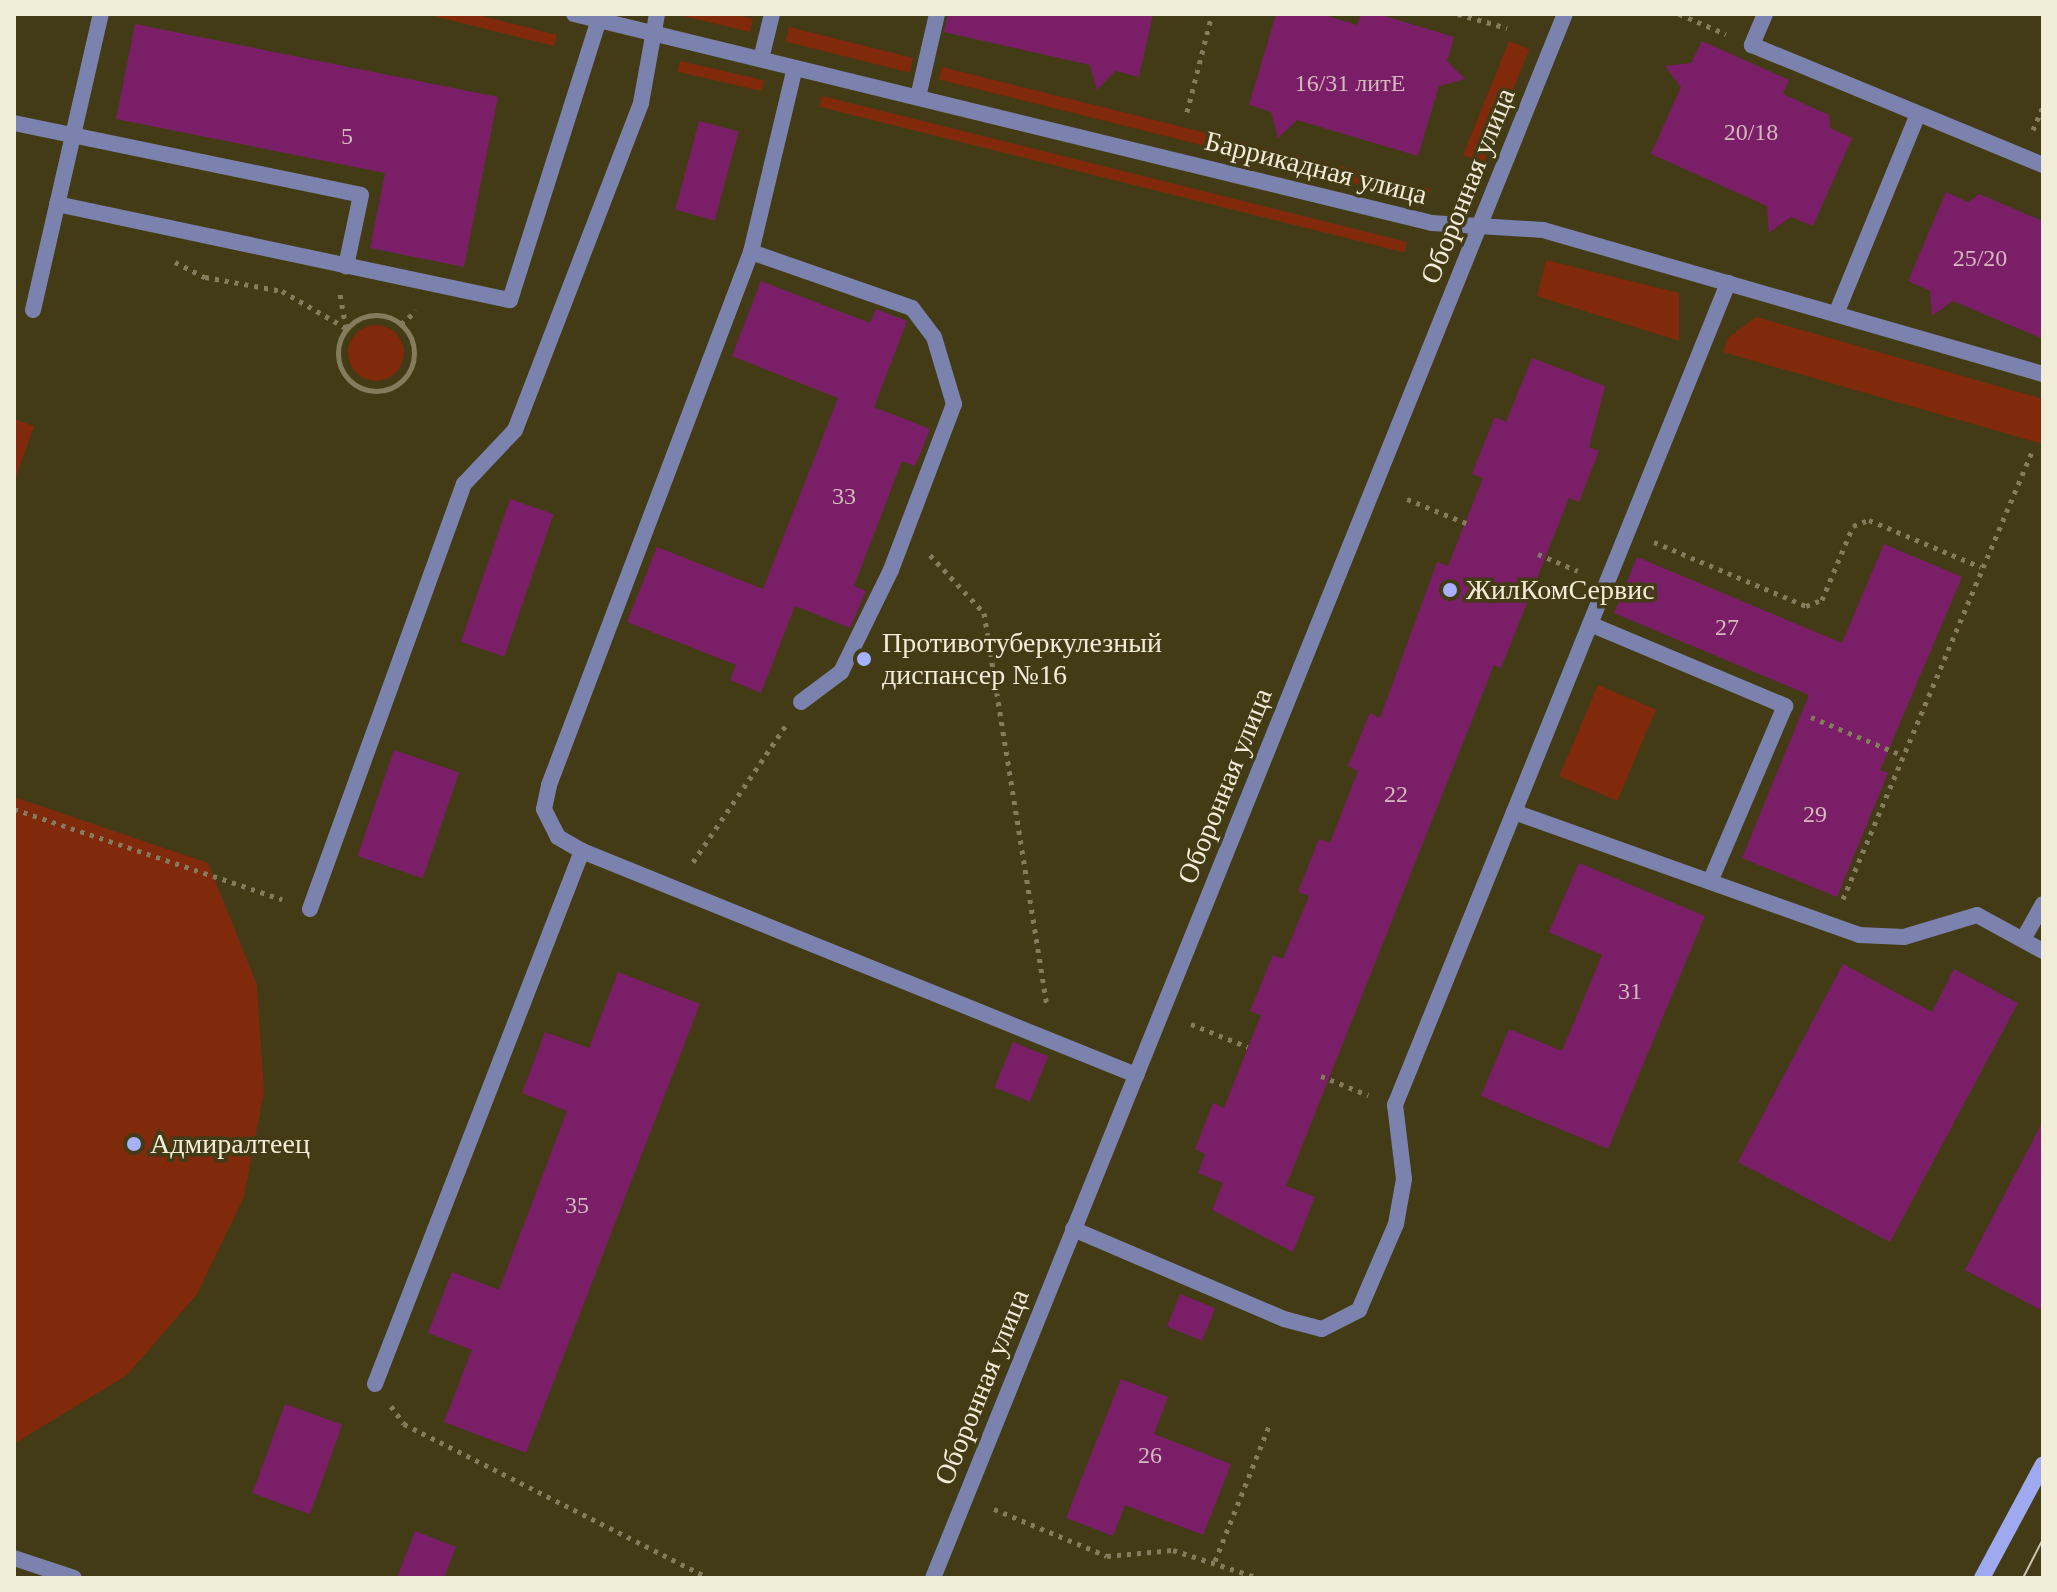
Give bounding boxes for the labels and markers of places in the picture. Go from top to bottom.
place label: ЖилКомСервис [1466,573,1655,607]
marker: ЖилКомСервис [1441,581,1459,599]
place label: Противотуберкулезный диспансер №16 [882,626,1162,692]
marker: Противотуберкулезный диспансер №16 [853,648,875,670]
place label: Адмиралтеец [150,1127,310,1161]
marker: Адмиралтеец [125,1135,143,1153]

